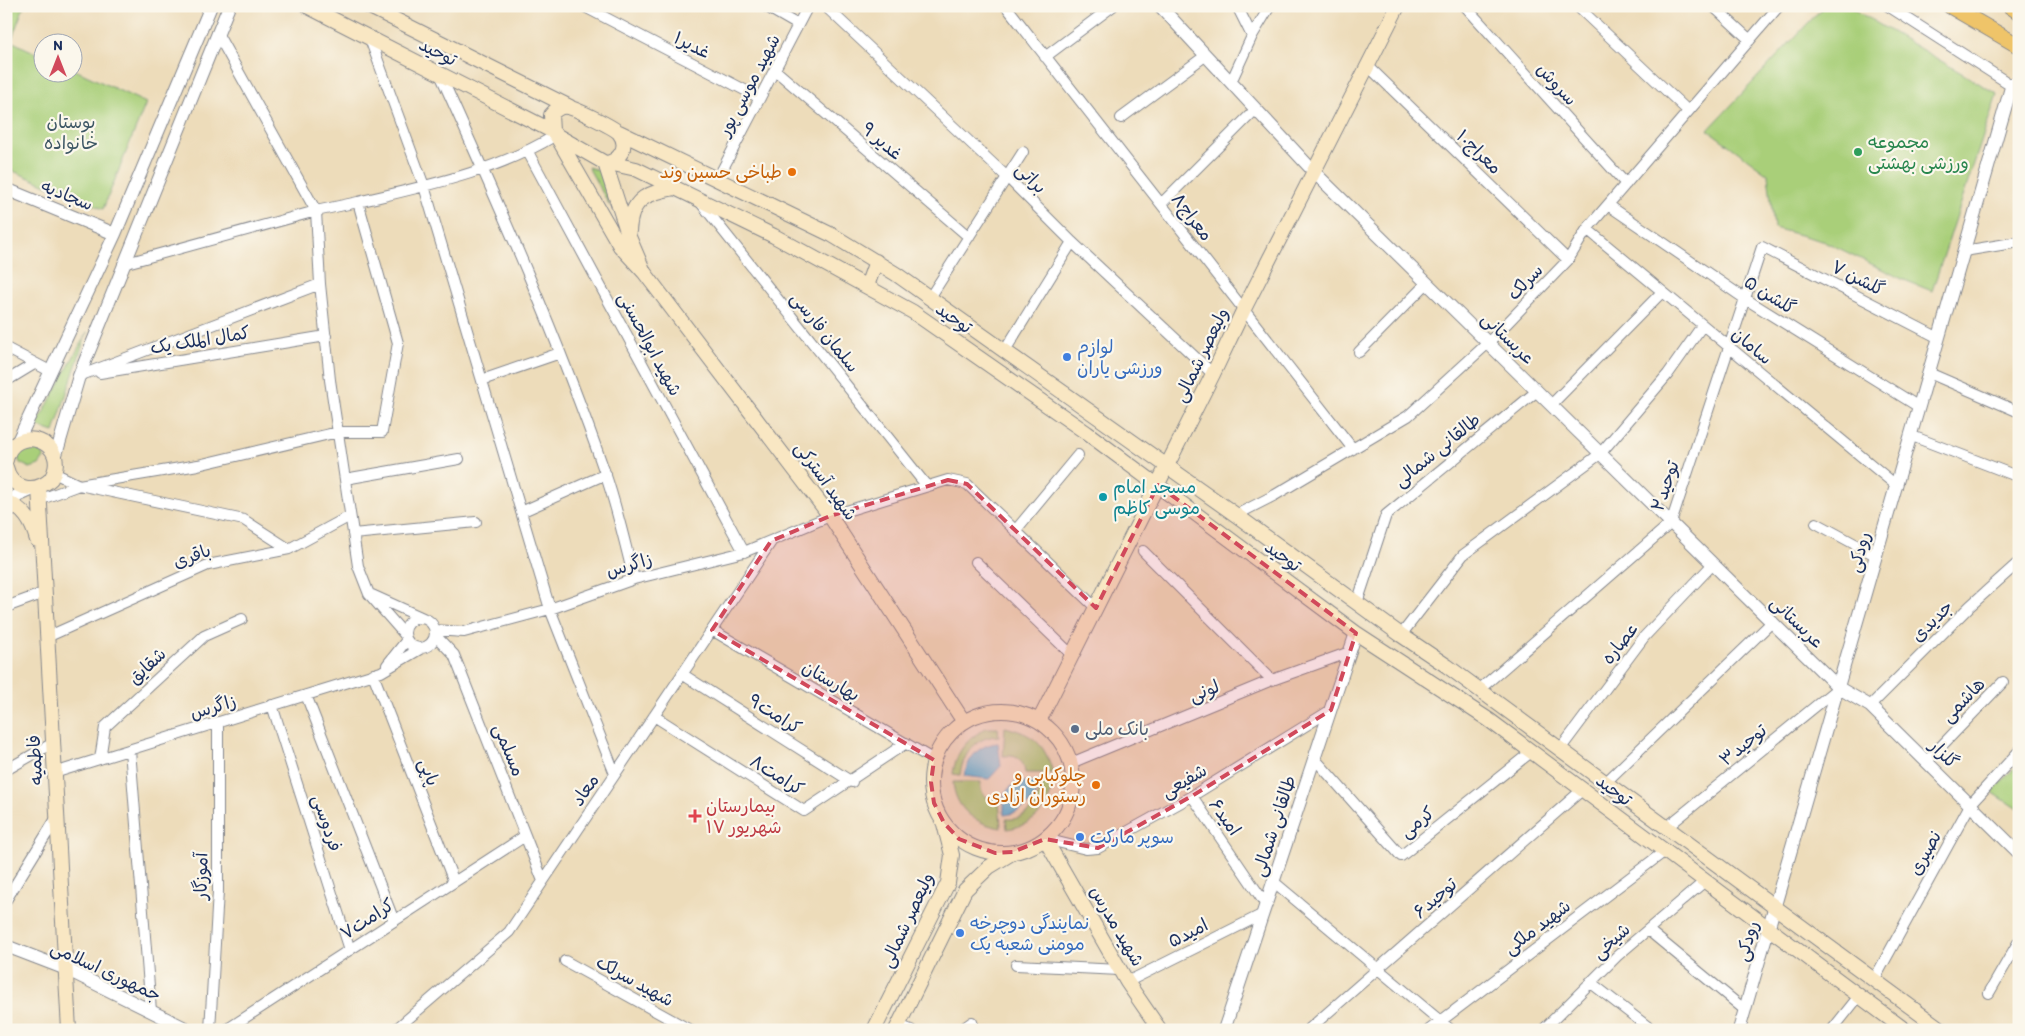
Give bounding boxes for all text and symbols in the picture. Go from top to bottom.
street label: غدیر۱ [670,27,714,63]
street label: شهید موسی پور [712,30,786,142]
north arrow [32,32,82,82]
street label: توحید [415,33,461,71]
text: N [53,37,63,54]
street label: سروش [1532,58,1582,110]
park label: بوستان خانواده [44,111,98,154]
street label: غدیر ۹ [857,117,907,165]
street label: معراج۱۰ [1451,125,1506,180]
place label: مجموعه ورزشی بهشتی [1868,131,1969,174]
marker: مجموعه ورزشی بهشتی [1852,146,1864,158]
street label: براتی [1011,158,1051,198]
place label: طباخی حسین وند [659,161,782,183]
marker: طباخی حسین وند [786,166,798,178]
street label: سجادیه [38,175,96,215]
street label: معراج۸ [1166,189,1218,246]
street label: گلشن ۷ [1828,255,1889,301]
street label: سرلک [1502,259,1548,305]
street label: گلشن ۵ [1740,271,1800,320]
street label: سلمان فارسی [786,287,864,377]
street label: شهید ابوالحسنی [613,288,687,400]
street label: توحید [931,298,977,339]
street label: ولیعصر شمالی [1169,304,1233,406]
street label: عربستانی [1477,307,1539,369]
street label: کمال الملک یک [149,321,252,359]
street label: سامان [1727,323,1777,369]
place label: لوازم ورزشی یاران [1077,336,1163,379]
marker: لوازم ورزشی یاران [1061,351,1073,363]
street label: طالقانی شمالی [1389,408,1485,492]
street label: شهید آسترکی [790,437,862,525]
street label: توحید۲ [1646,457,1684,514]
place label: مسجد امام موسی کاظم [1113,476,1200,522]
marker: مسجد امام موسی کاظم [1097,491,1109,503]
street label: رودکی [1843,529,1875,575]
street label: توحید [1260,535,1306,577]
street label: باقری [170,539,214,573]
street label: زاگرس [603,548,655,582]
street label: عربستانی [1766,591,1828,653]
street label: جدیدی [1906,595,1958,647]
street label: عصاره [1597,617,1643,669]
street label: شقایق [123,643,171,689]
street label: بهارستان [798,656,864,706]
street label: هاشمی [1936,673,1990,727]
street label: لونی [1186,675,1223,708]
street label: کرامت۹ [744,689,806,739]
street label: زاگرس [187,690,239,724]
place label: بانک ملی [1085,718,1149,740]
street label: توحید۳ [1715,719,1772,771]
street label: مسلمی [489,720,529,780]
marker: بانک ملی [1069,723,1081,735]
street label: گلزار [1923,733,1963,773]
street label: فاطمیه [23,734,47,786]
street label: کرامت۸ [746,750,808,800]
street label: پاپی [413,755,444,789]
street label: شفیعی [1157,759,1211,803]
place label: چلوکبابی و رستوران ازادی [987,764,1086,808]
street label: توحید [1591,769,1637,811]
street label: معاد [566,770,604,810]
street label: طالقانی شمالی [1247,773,1301,879]
marker: چلوکبابی و رستوران ازادی [1090,779,1102,791]
street label: فردوسی [308,792,346,854]
street label: امید۶ [1204,794,1246,840]
place label: بیمارستان ۱۷ شهریور [706,795,782,838]
street label: کرمی [1395,801,1439,842]
marker: بیمارستان ۱۷ شهریور [688,809,702,823]
place label: سوپر مارکت [1090,826,1174,849]
street label: نصیری [1904,827,1946,879]
marker: سوپر مارکت [1074,831,1086,843]
street label: آموزگار [190,851,212,902]
street label: ولیعصر شمالی [875,869,939,971]
street label: توحید۶ [1409,873,1462,923]
street label: شهید مدرس [1085,882,1149,970]
street label: کرامت۷ [336,893,398,945]
street label: شهید ملکی [1499,895,1575,959]
place label: نمایندگی دوچرخه مومنی شعبه یک [970,912,1089,955]
street label: امید۵ [1164,914,1212,952]
street label: شیخی [1587,918,1635,964]
street label: رودکی [1730,918,1764,964]
marker: نمایندگی دوچرخه مومنی شعبه یک [954,927,966,939]
street label: جمهوری اسلامی [47,936,165,1007]
street label: شهید سرلک [592,951,678,1011]

